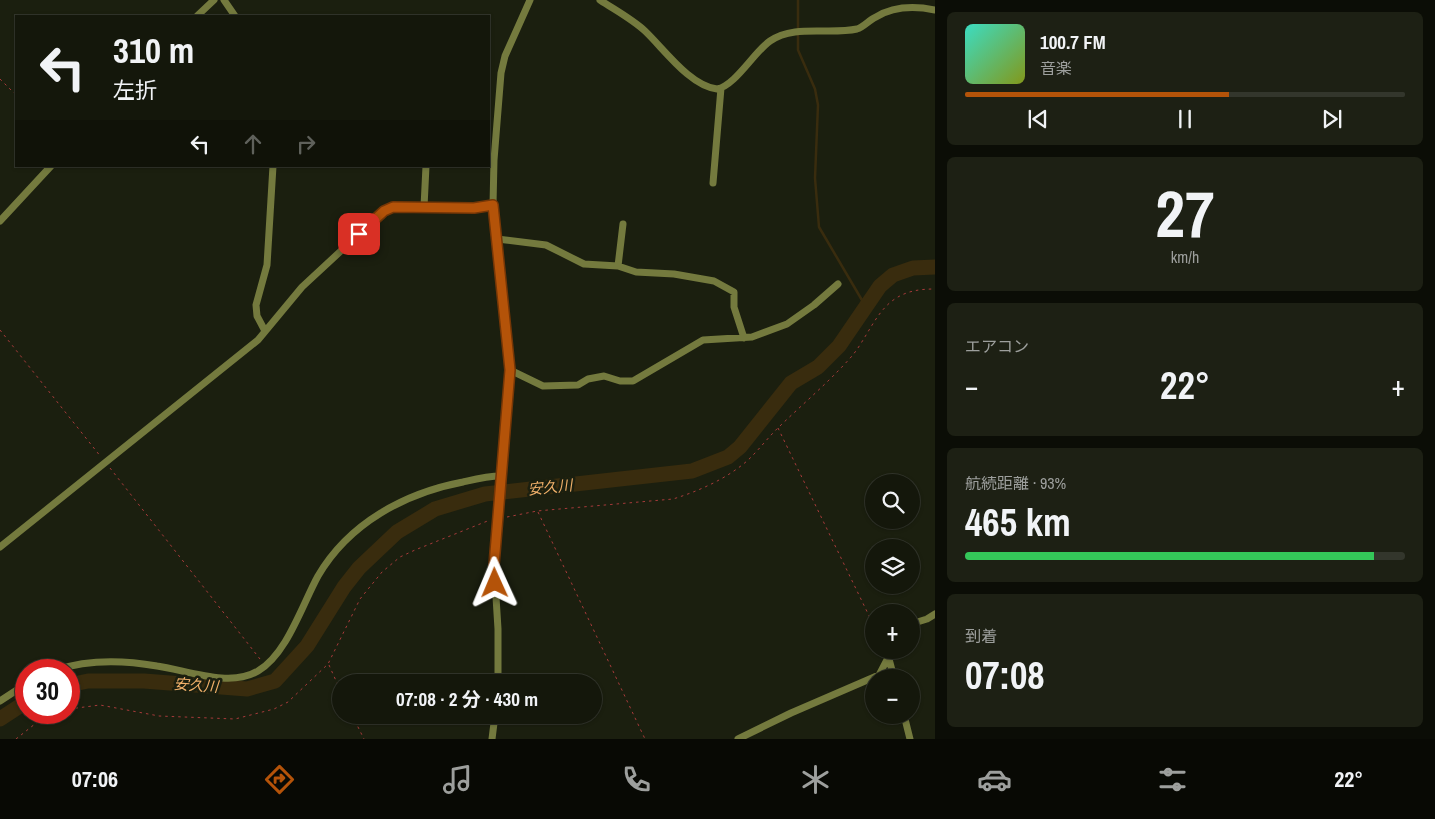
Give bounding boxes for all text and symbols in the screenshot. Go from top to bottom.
text: 310 m [113,27,194,74]
text: 100.7 FM [1040,29,1106,55]
icon: left [30,35,95,100]
text: 音楽 [1040,57,1072,79]
text: 左折 [113,75,157,105]
icon: previous [1024,105,1052,133]
icon: pause [1171,105,1199,133]
icon: next [1318,105,1346,133]
icon: left [186,130,214,158]
icon: ahead [239,130,267,158]
icon: right [292,130,320,158]
text: 27 [1155,170,1215,257]
pin [338,213,380,255]
icon: arrive [345,220,373,248]
text: km/h [1171,246,1199,268]
text: エアコン [965,335,1029,357]
text: 22° [1160,360,1210,411]
text: − [965,367,978,405]
text: + [1392,367,1405,405]
text: 航続距離 · 93% [965,472,1066,494]
water label: 安久川 [527,474,575,500]
map controls [865,474,920,724]
button: search [865,474,920,529]
text: 465 km [965,497,1071,548]
button: layers [865,539,920,594]
position arrow [468,556,520,608]
button: + [865,604,920,659]
text: 到着 [965,625,997,647]
text: 07:08 [965,650,1045,701]
speed limit sign: 30 [15,659,80,724]
button: − [865,669,920,724]
water label: 安久川 [173,673,221,697]
text: 07:08 · 2 分 · 430 m [396,686,538,712]
icon: directions [262,762,297,797]
icon: music [440,762,475,797]
icon: phone [619,762,654,797]
icon: climate [798,762,833,797]
icon: car [977,762,1012,797]
icon: filters [1155,762,1190,797]
text: 07:06 [72,764,118,794]
text: 22° [1334,764,1363,794]

